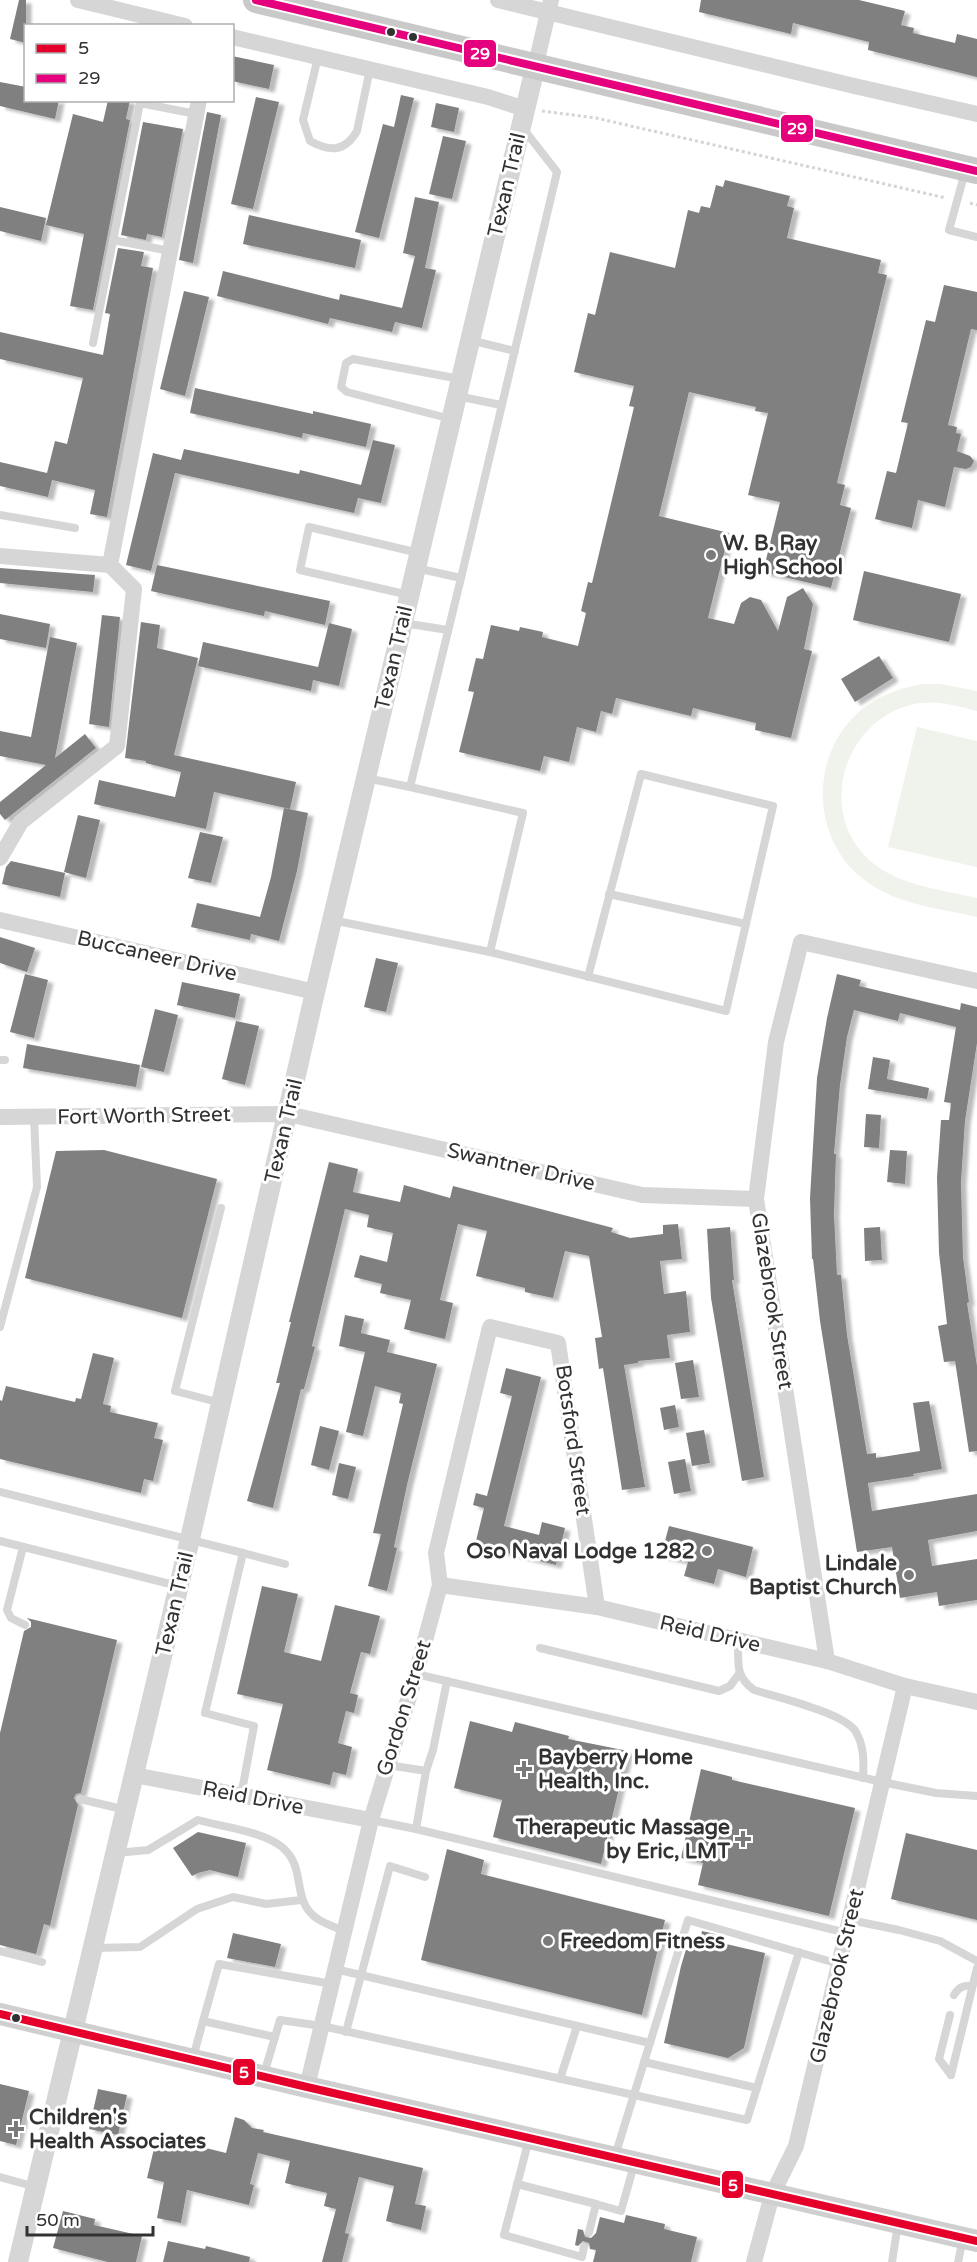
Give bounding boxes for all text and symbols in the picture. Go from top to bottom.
legend [24,24,234,102]
unlabelled marker [385,26,397,38]
unlabelled marker [407,31,419,43]
text: 5 [78,37,89,59]
line badge: 29 [463,39,497,68]
text: 29 [470,44,490,64]
text: 29 [78,67,101,89]
line badge: 29 [780,114,814,143]
text: 29 [787,119,807,139]
street label: Texan Trail [483,130,531,240]
place label: W. B. Ray High School [723,531,843,580]
marker: W. B. Ray High School [704,548,718,562]
street label: Texan Trail [370,603,418,713]
street label: Buccaneer Drive [75,925,239,987]
street label: Texan Trail [260,1076,308,1186]
street label: Fort Worth Street [57,1102,231,1130]
street label: Swantner Drive [445,1138,597,1196]
street label: Glazebrook Street [746,1211,798,1391]
street label: Botsford Street [550,1363,596,1517]
place label: Oso Naval Lodge 1282 [466,1539,695,1564]
marker: Oso Naval Lodge 1282 [700,1544,714,1558]
street label: Texan Trail [151,1549,199,1659]
place label: Lindale Baptist Church [749,1551,897,1600]
marker: Lindale Baptist Church [902,1568,916,1582]
street label: Reid Drive [657,1610,763,1658]
street label: Gordon Street [371,1637,437,1779]
place label: Bayberry Home Health, Inc. [538,1745,693,1794]
marker: Bayberry Home Health, Inc. [515,1760,533,1778]
street label: Reid Drive [200,1776,306,1820]
place label: Therapeutic Massage by Eric, LMT [515,1815,730,1864]
marker: Therapeutic Massage by Eric, LMT [734,1830,752,1848]
street label: Glazebrook Street [805,1886,869,2066]
place label: Freedom Fitness [560,1929,725,1954]
marker: Freedom Fitness [541,1934,555,1948]
unlabelled marker [10,2012,22,2024]
line badge: 5 [232,2058,256,2086]
text: 5 [239,2063,249,2083]
place label: Children's Health Associates [29,2105,206,2154]
marker: Children's Health Associates [7,2120,25,2138]
line badge: 5 [721,2170,744,2199]
text: 5 [728,2176,738,2196]
scale bar [27,2199,153,2237]
text: 50 m [36,2209,80,2231]

